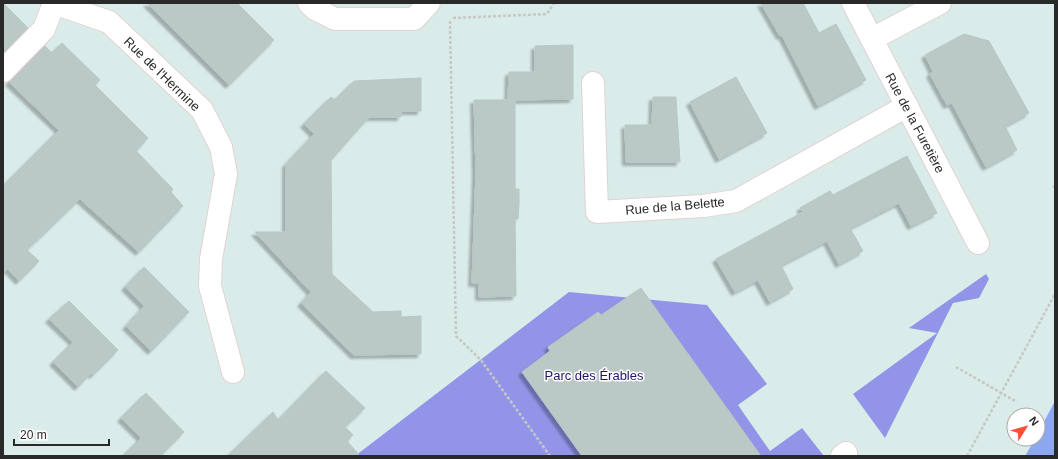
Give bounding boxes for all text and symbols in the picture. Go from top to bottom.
street label: Rue de l'Hermine [121,34,203,114]
street label: Rue de la Furetière [882,70,948,176]
street label: Rue de la Belette [625,194,725,218]
park label: Parc des Érables [545,368,644,383]
north arrow [1006,407,1046,447]
text: N [1027,414,1041,428]
scale bar [14,421,109,447]
text: 20 m [20,428,47,442]

